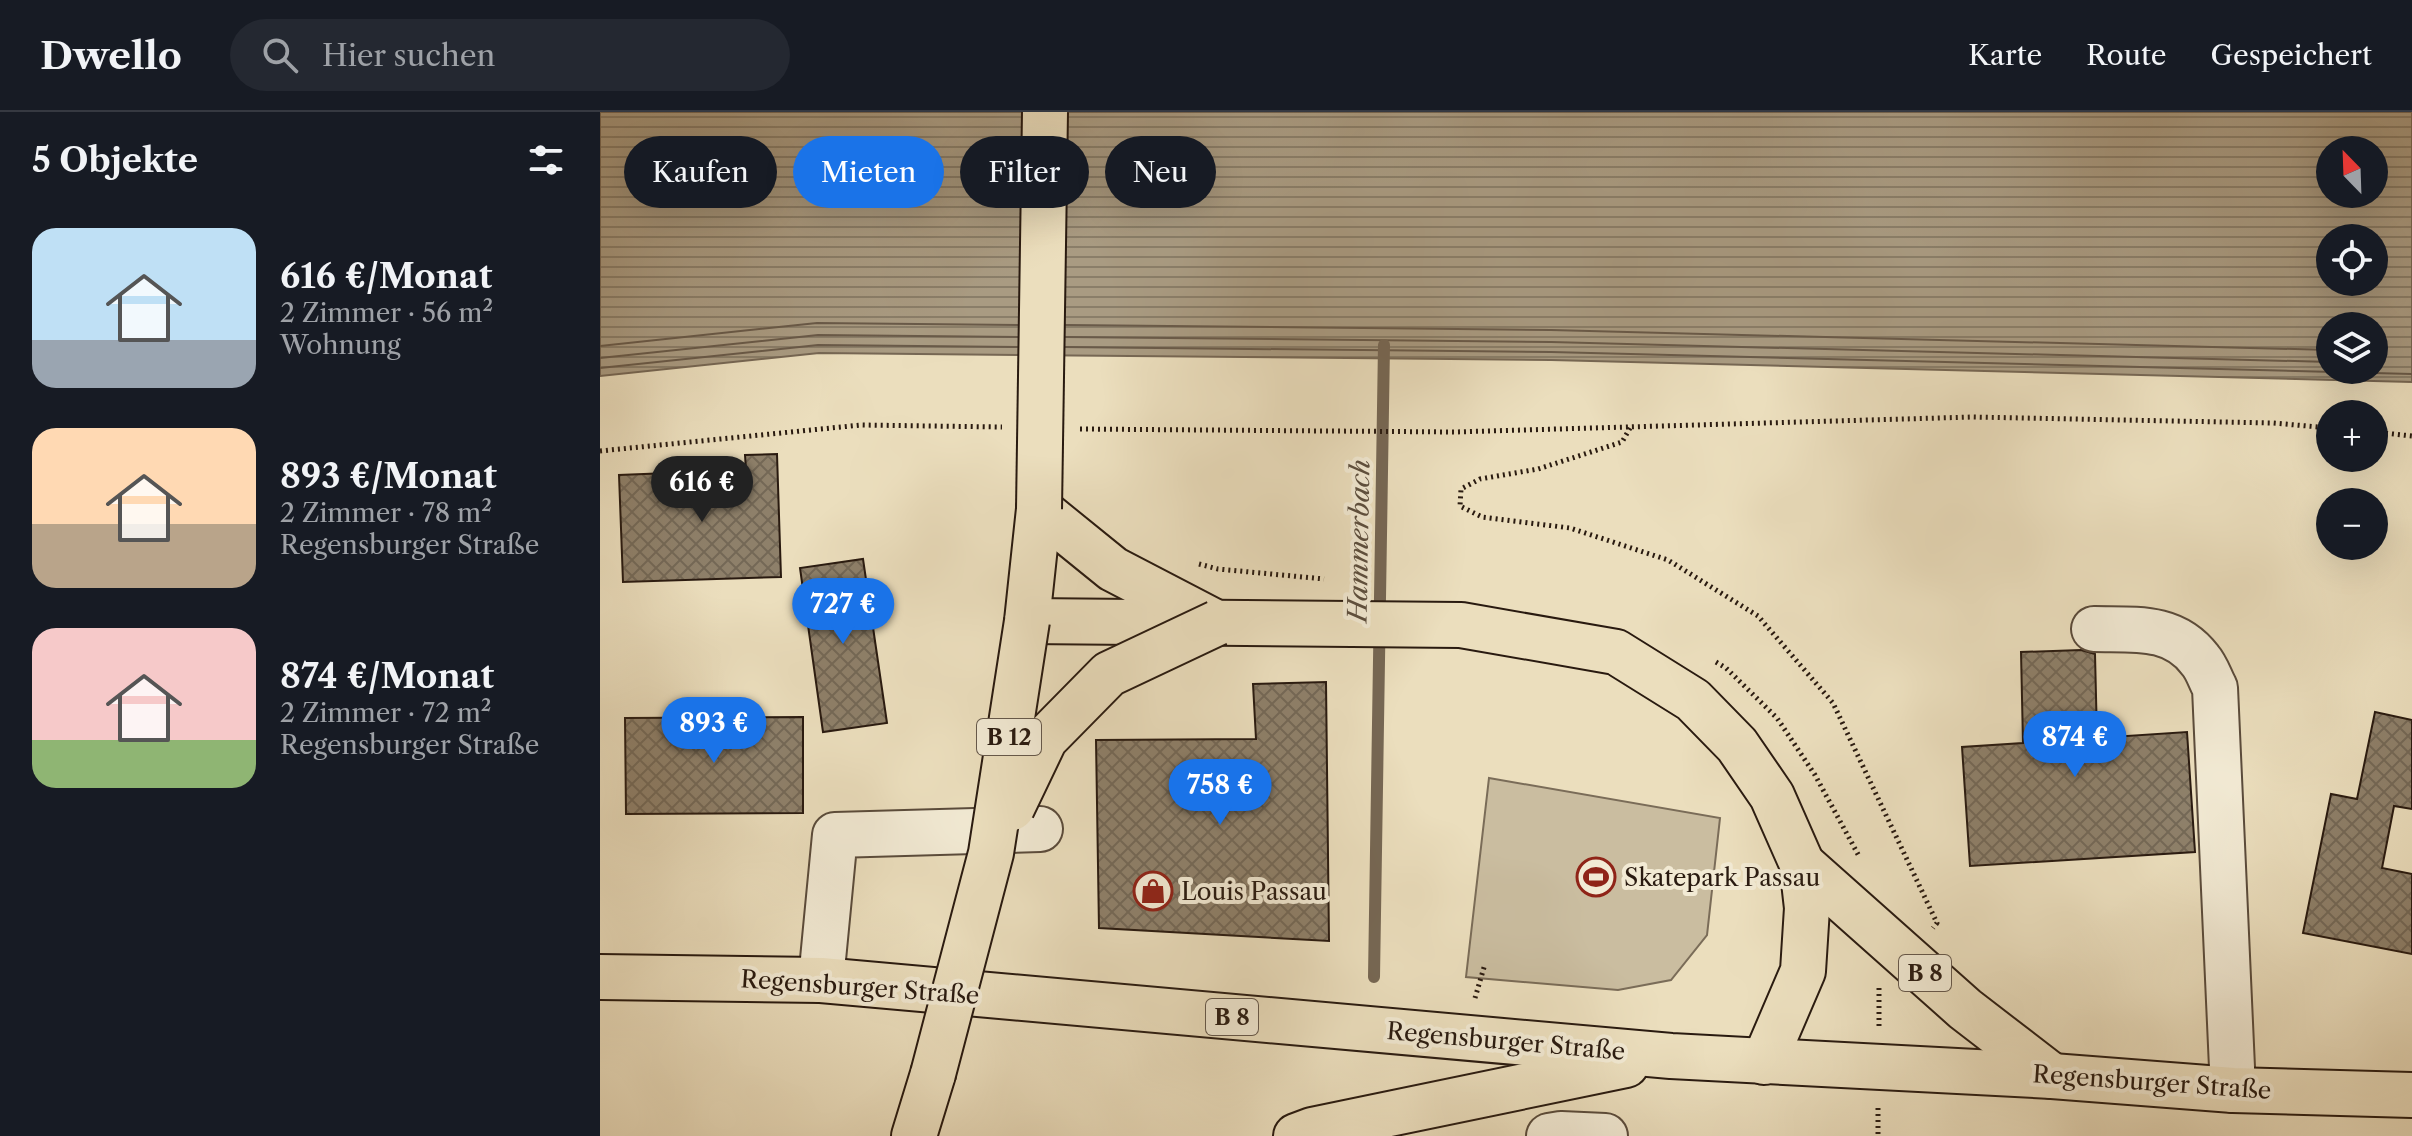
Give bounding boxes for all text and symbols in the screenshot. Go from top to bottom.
search box [230,19,790,91]
text: Dwello [40,32,182,79]
icon: search [258,33,302,77]
text: Hier suchen [322,37,495,74]
text: Karte [1968,38,2042,72]
text: Route [2086,38,2167,72]
text: Gespeichert [2211,38,2372,72]
chip: Kaufen [624,136,777,208]
chip: Mieten [793,136,944,208]
chip: Filter [960,136,1089,208]
chip: Neu [1105,136,1216,208]
north arrow [2316,136,2388,208]
map controls [2316,136,2388,560]
icon: filters [524,138,568,182]
text: 5 Objekte [32,139,198,181]
button: locate [2316,224,2388,296]
text: 616 €/Monat [280,255,492,297]
icon: home [96,260,192,356]
text: 2 Zimmer · 56 m² [280,297,493,329]
button: layers [2316,312,2388,384]
text: Wohnung [280,329,401,361]
button: + [2316,400,2388,472]
text: 893 €/Monat [280,455,497,497]
pin: 616 € [646,456,758,524]
water label: Hammerbach [1342,459,1376,625]
icon: home [96,460,192,556]
text: 616 € [669,466,735,498]
button: − [2316,488,2388,560]
text: 2 Zimmer · 78 m² [280,497,492,529]
text: Regensburger Straße [280,529,539,561]
pin: 727 € [787,578,899,646]
text: 727 € [810,588,876,620]
text: 874 €/Monat [280,655,494,697]
icon: home [96,660,192,756]
text: 2 Zimmer · 72 m² [280,697,491,729]
pin: 893 € [658,697,770,765]
text: 893 € [679,707,749,739]
pin: 874 € [2019,711,2131,779]
road number: B 12 [977,719,1041,755]
text: 874 € [2041,721,2109,753]
text: Regensburger Straße [280,729,539,761]
pin: 758 € [1164,759,1276,827]
text: 758 € [1187,769,1253,801]
sports icon: Skatepark Passau [1575,856,1617,898]
place label: Skatepark Passau [1624,863,1820,892]
shop icon: Louis Passau [1132,870,1174,912]
place label: Louis Passau [1181,877,1327,906]
road number: B 8 [1899,955,1951,991]
street label: Regensburger Straße [740,964,980,1010]
road number: B 8 [1206,999,1258,1035]
street label: Regensburger Straße [1386,1016,1626,1066]
street label: Regensburger Straße [2032,1059,2272,1105]

